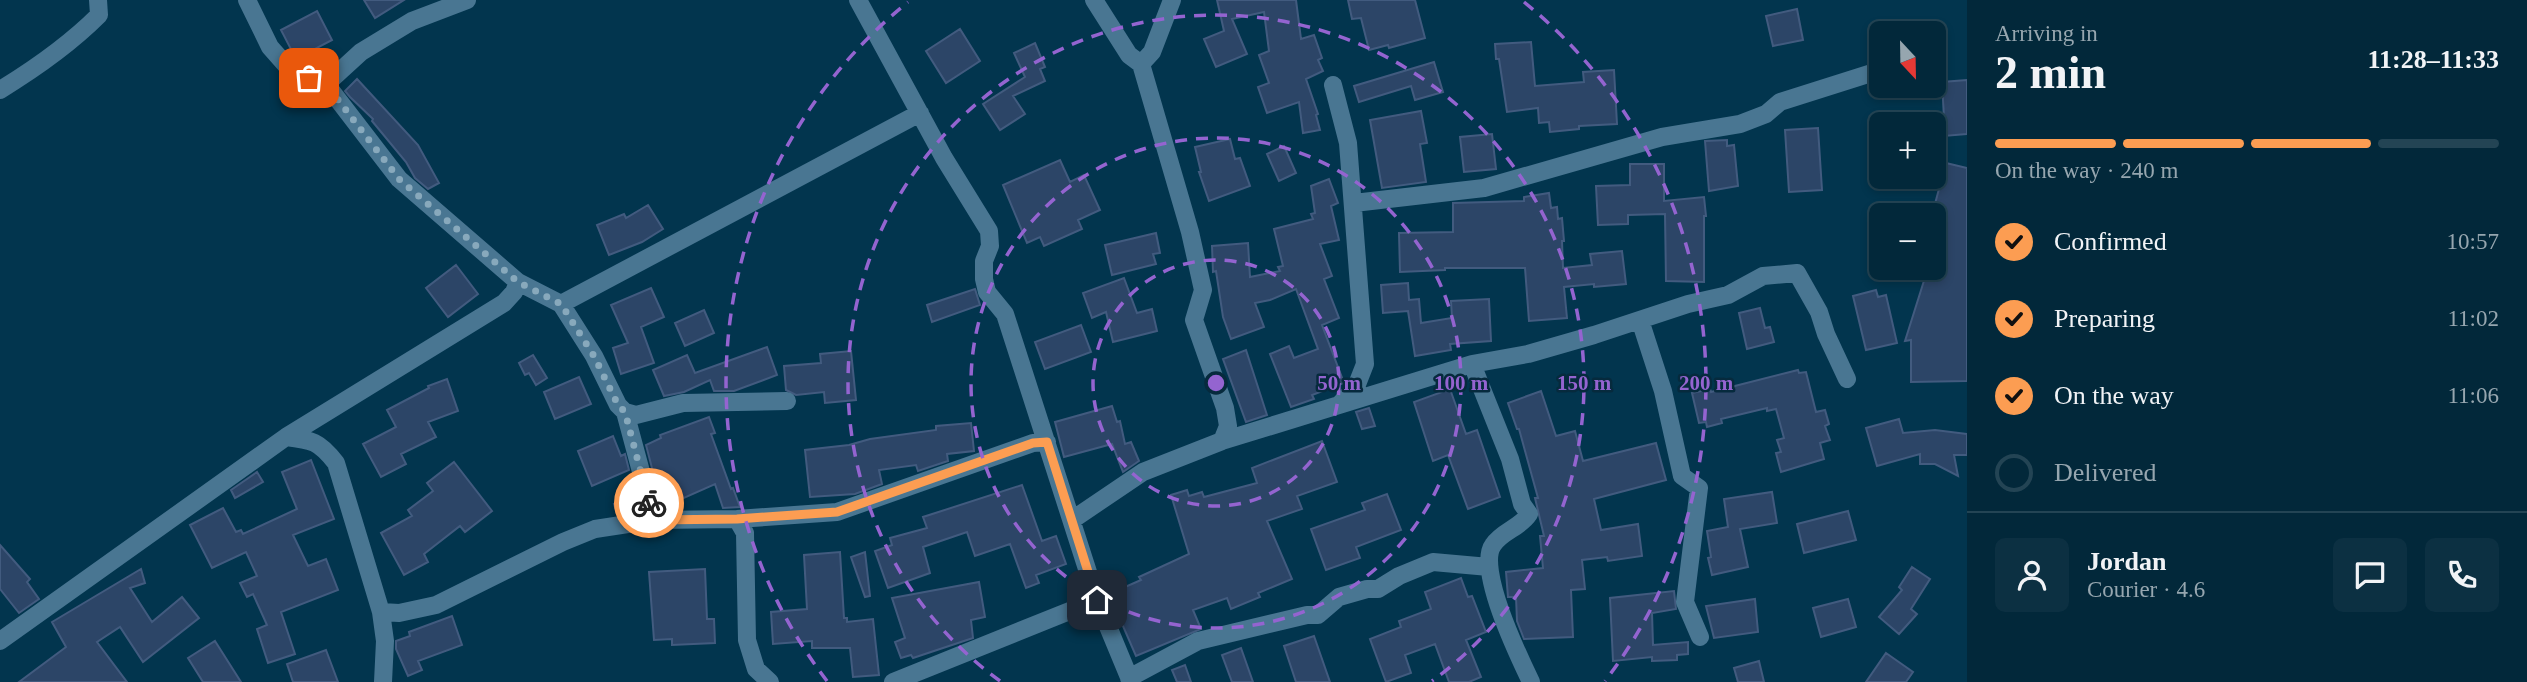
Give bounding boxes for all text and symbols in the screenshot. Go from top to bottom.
north arrow [1869,21,1946,98]
map controls [1869,21,1946,280]
text: Arriving in [1995,21,2098,46]
text: 11:28–11:33 [2368,45,2499,74]
text: 2 min [1995,47,2106,98]
pin [279,48,339,108]
icon: bag [290,59,328,97]
button: + [1869,112,1946,189]
text: On the way · 240 m [1995,158,2178,183]
button: − [1869,203,1946,280]
icon: check [1995,223,2033,261]
text: Confirmed [2054,227,2167,256]
text: 10:57 [2447,229,2499,254]
icon: check [1995,300,2033,338]
text: Preparing [2054,304,2155,333]
text: 11:02 [2447,306,2499,331]
centre of rings [1204,371,1228,395]
text: 50 m [1317,371,1361,395]
text: 100 m [1434,371,1489,395]
text: 150 m [1557,371,1612,395]
text: 200 m [1679,371,1734,395]
icon: check [1995,377,2033,415]
text: On the way [2054,381,2174,410]
text: 11:06 [2447,383,2499,408]
text: Delivered [2054,458,2157,487]
courier [614,468,684,538]
icon: bike [630,484,668,522]
button: person [1995,538,2069,612]
button: chat [2333,538,2407,612]
button: phone [2425,538,2499,612]
text: Jordan [2087,547,2166,576]
pin [1067,570,1127,630]
text: Courier · 4.6 [2087,577,2205,602]
icon: home [1078,581,1116,619]

